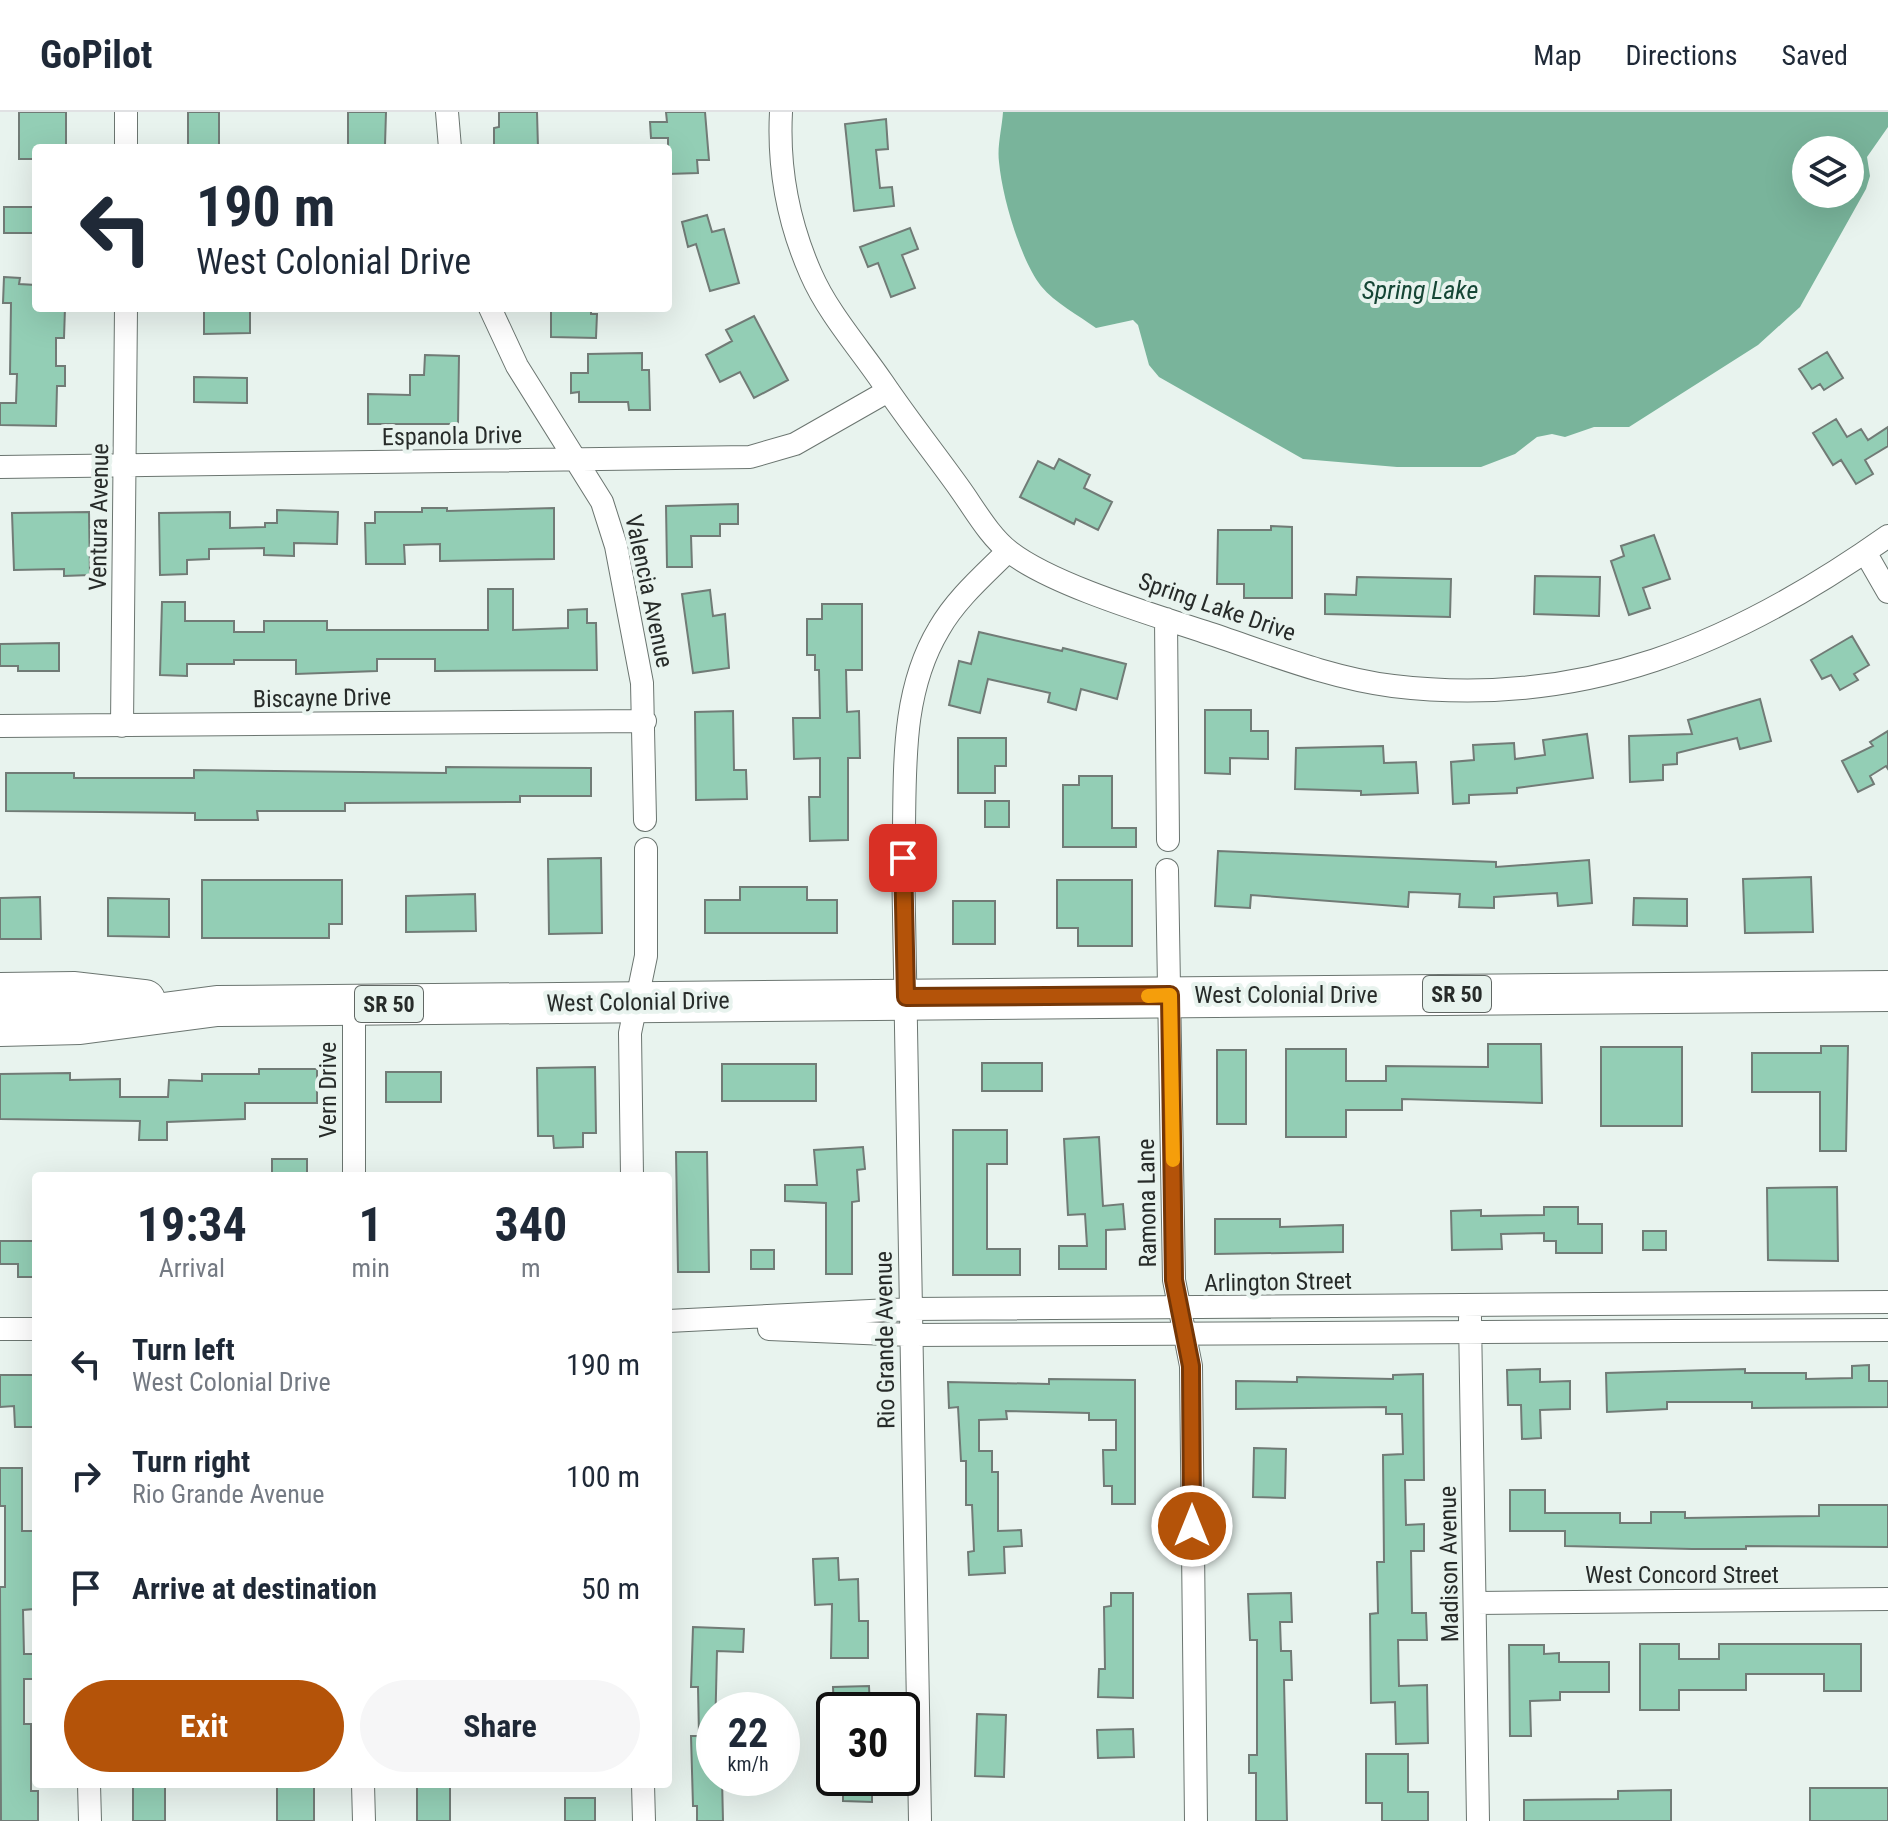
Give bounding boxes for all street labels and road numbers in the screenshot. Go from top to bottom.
street label: Espanola Drive [382,421,522,451]
street label: Ventura Avenue [84,443,114,591]
street label: Valencia Avenue [619,512,679,670]
street label: Spring Lake Drive [1135,567,1299,647]
street label: Biscayne Drive [253,683,391,713]
road number: SR 50 [1423,976,1491,1012]
street label: West Colonial Drive [1194,981,1378,1009]
road number: SR 50 [355,986,423,1022]
street label: West Colonial Drive [546,986,730,1018]
street label: Vern Drive [314,1042,342,1138]
street label: Ramona Lane [1132,1138,1162,1268]
street label: Rio Grande Avenue [869,1251,901,1429]
street label: Arlington Street [1204,1267,1352,1297]
street label: Madison Avenue [1434,1486,1464,1642]
street label: West Concord Street [1585,1561,1779,1589]

